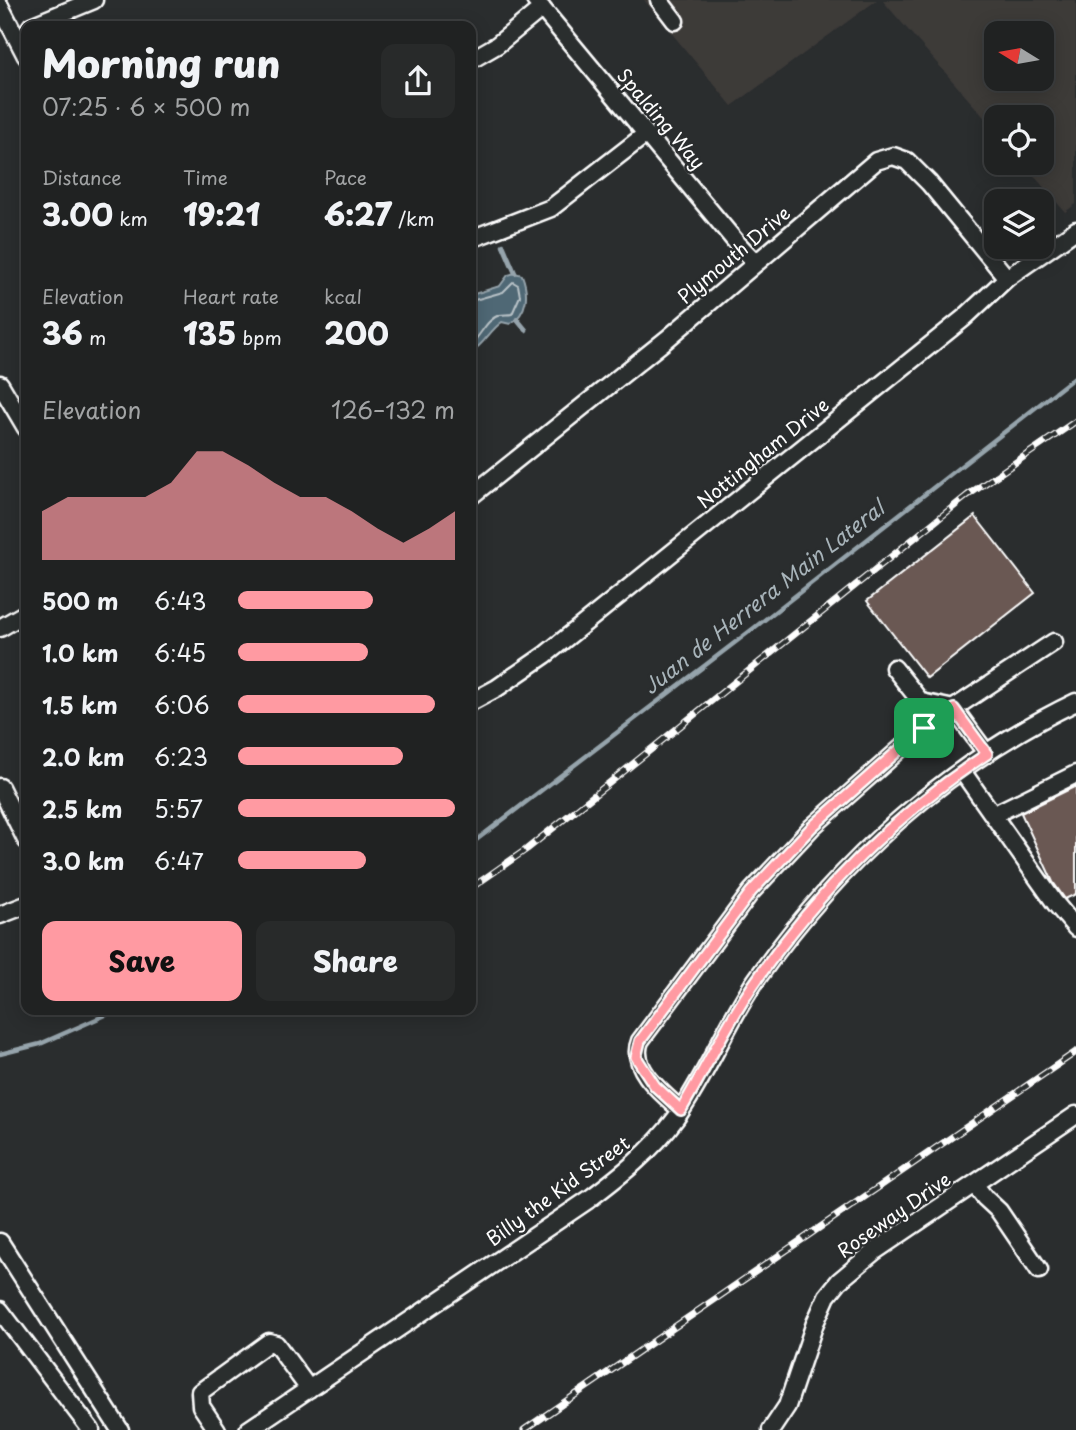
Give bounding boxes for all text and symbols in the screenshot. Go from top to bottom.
north arrow [984,21,1054,91]
map controls [984,21,1054,259]
text: Morning run [42,34,280,91]
button: share [381,44,455,118]
street label: Spalding Way [611,62,712,175]
text: 07:25 · 6 × 500 m [42,89,250,124]
button: locate [984,105,1054,175]
text: Distance [42,163,122,191]
text: Time [183,163,228,191]
text: Pace [324,163,367,191]
button: layers [984,189,1054,259]
text: 3.00 [42,191,113,236]
text: 19:21 [183,191,260,236]
text: 6:27 [324,191,392,236]
street label: Plymouth Drive [671,199,796,310]
text: km [113,204,148,232]
text: /km [392,204,435,232]
text: Elevation [42,282,124,310]
text: Heart rate [183,282,279,310]
text: kcal [324,282,362,310]
text: 36 [42,310,83,355]
text: 135 [183,310,236,355]
text: 200 [324,310,389,355]
text: m [83,323,106,351]
text: bpm [236,323,282,351]
street label: Nottingham Drive [690,390,834,514]
text: Elevation [42,392,141,427]
text: 126–132 m [331,392,455,427]
water label: Juan de Herrera Main Lateral [635,490,893,701]
text: 500 m [42,583,119,618]
text: 6:43 [154,583,207,618]
text: 1.0 km [42,635,119,670]
text: 6:45 [154,635,206,670]
text: 1.5 km [42,687,118,722]
text: 6:06 [154,687,210,722]
pin [894,698,954,758]
icon: arrive [905,709,943,747]
text: 2.0 km [42,739,124,774]
text: 6:23 [154,739,208,774]
text: 2.5 km [42,791,122,826]
text: 5:57 [154,791,203,826]
text: 3.0 km [42,843,124,878]
text: 6:47 [154,843,204,878]
button: Save [42,921,242,1001]
button: Share [256,921,455,1001]
street label: Billy the Kid Street [480,1128,635,1252]
street label: Roseway Drive [831,1165,956,1264]

